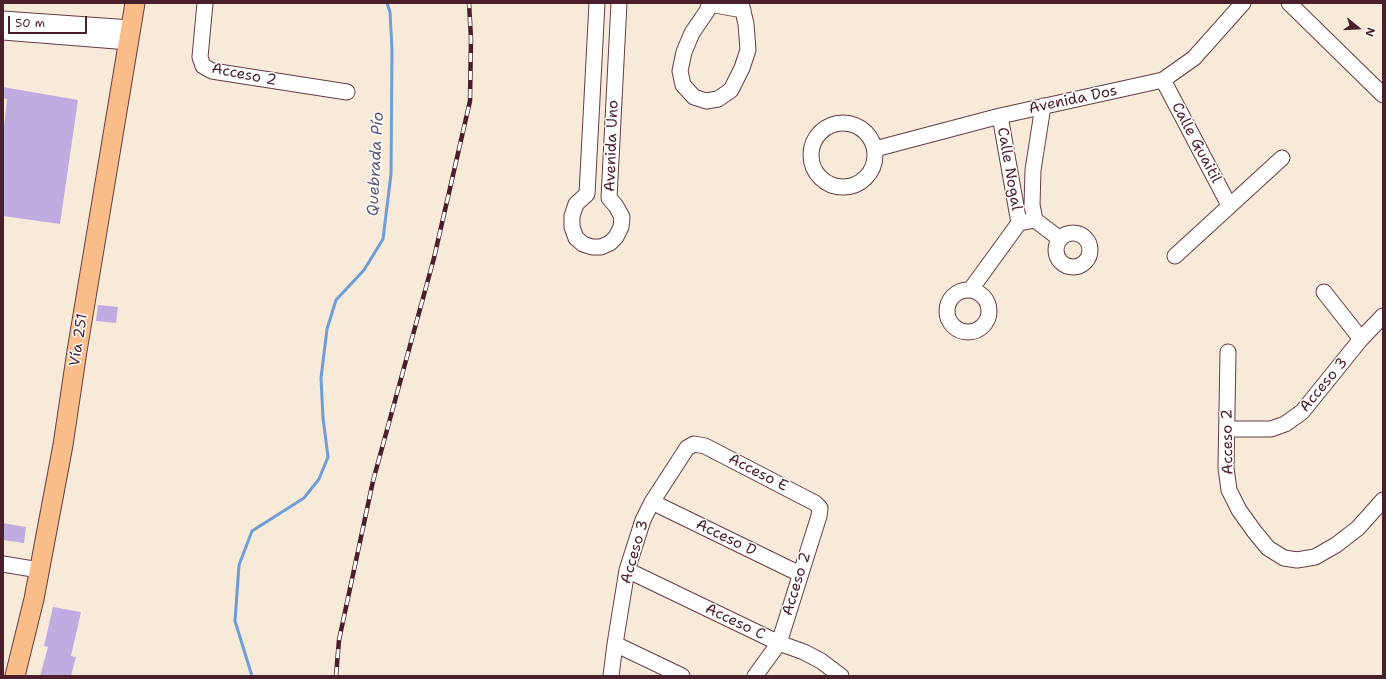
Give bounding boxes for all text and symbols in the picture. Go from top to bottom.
scale bar [10,8,89,34]
north arrow [1338,8,1378,48]
text: 50 m [15,15,45,31]
text: N [1361,25,1378,38]
street label: Acceso 2 [210,60,278,90]
street label: Avenida Dos [1027,82,1119,118]
street label: Avenida Uno [601,100,623,192]
street label: Calle Guaitil [1167,100,1225,186]
water label: Quebrada Pío [364,111,388,217]
street label: Calle Nogal [993,126,1025,212]
street label: Vía 251 [66,312,92,368]
street label: Acceso 3 [1296,354,1352,416]
street label: Acceso 2 [1218,409,1238,475]
street label: Acceso E [725,450,791,496]
street label: Acceso D [693,516,759,560]
street label: Acceso 3 [617,518,653,586]
street label: Acceso 2 [779,550,815,618]
street label: Acceso C [702,600,768,644]

